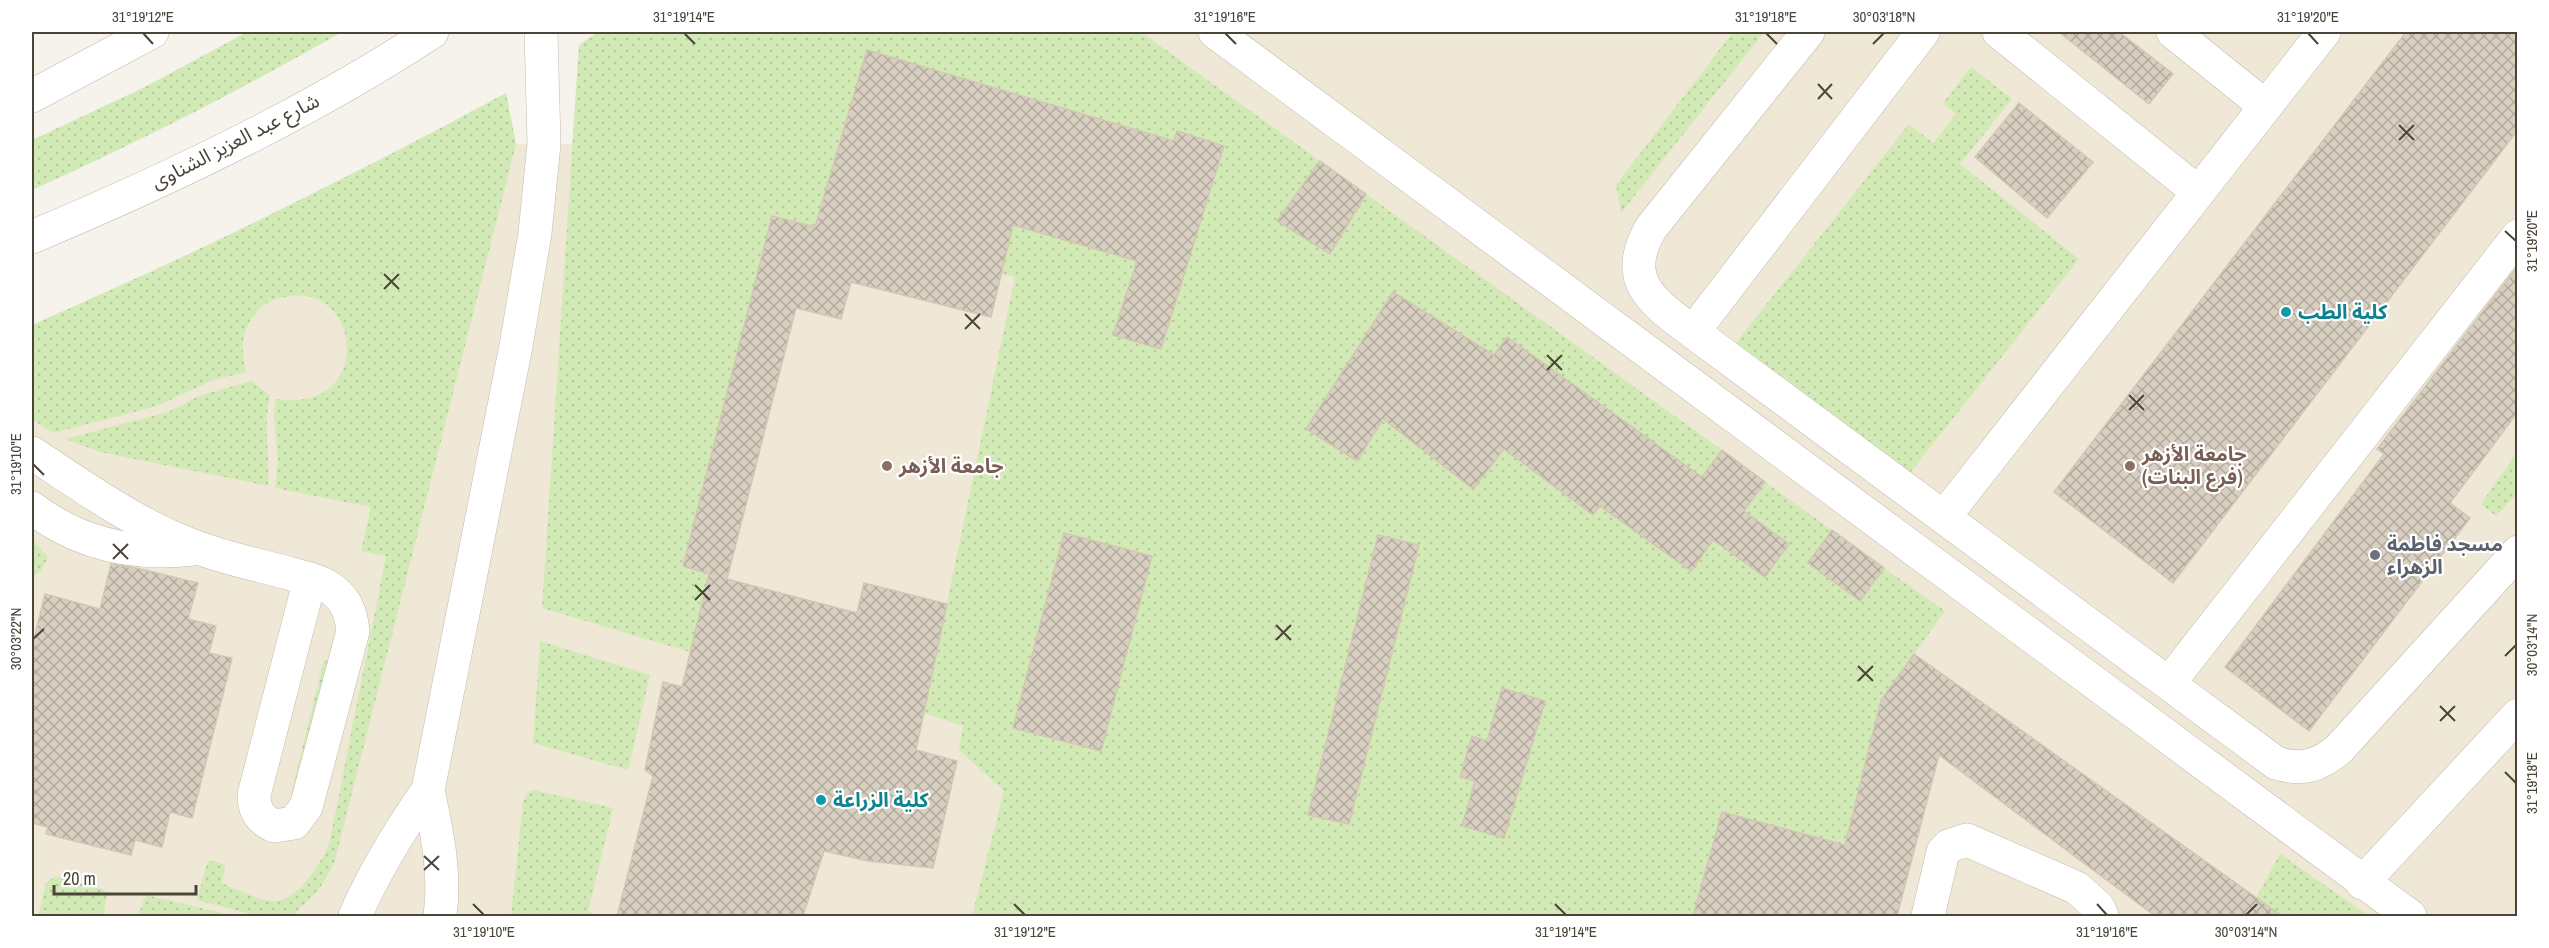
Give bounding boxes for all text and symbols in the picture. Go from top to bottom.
text: 31°19'12"E [112,6,174,27]
text: 31°19'14"E [653,6,715,27]
text: 31°19'16"E [1194,6,1256,27]
text: 31°19'18"E [1735,6,1797,27]
text: 30°03'18"N [1853,6,1915,27]
text: 31°19'20"E [2277,6,2339,27]
street label: شارع عبد العزيز الشناوى [146,86,324,196]
text: 31°19'20"E [2521,210,2542,272]
place label: كلية الطب [2298,298,2388,325]
marker: كلية الطب [2279,305,2293,319]
text: 31°19'10"E [5,433,26,495]
place label: جامعة الأزهر (فرع البنات) [2141,440,2247,492]
place label: جامعة الأزهر [898,452,1004,479]
marker: جامعة الأزهر [880,459,894,473]
marker: جامعة الأزهر (فرع البنات) [2123,459,2137,473]
place label: مسجد فاطمة الزهراء [2387,530,2503,580]
marker: مسجد فاطمة الزهراء [2368,548,2382,562]
text: 30°03'22"N [5,608,26,670]
text: 30°03'14"N [2521,614,2542,676]
text: 31°19'18"E [2521,752,2542,814]
place label: كلية الزراعة [833,786,930,813]
marker: كلية الزراعة [814,793,828,807]
scale bar [54,858,196,896]
text: 20 m [63,866,96,891]
text: 31°19'10"E [453,921,515,942]
text: 31°19'12"E [994,921,1056,942]
text: 31°19'14"E [1535,921,1597,942]
text: 31°19'16"E [2076,921,2138,942]
text: 30°03'14"N [2215,921,2277,942]

